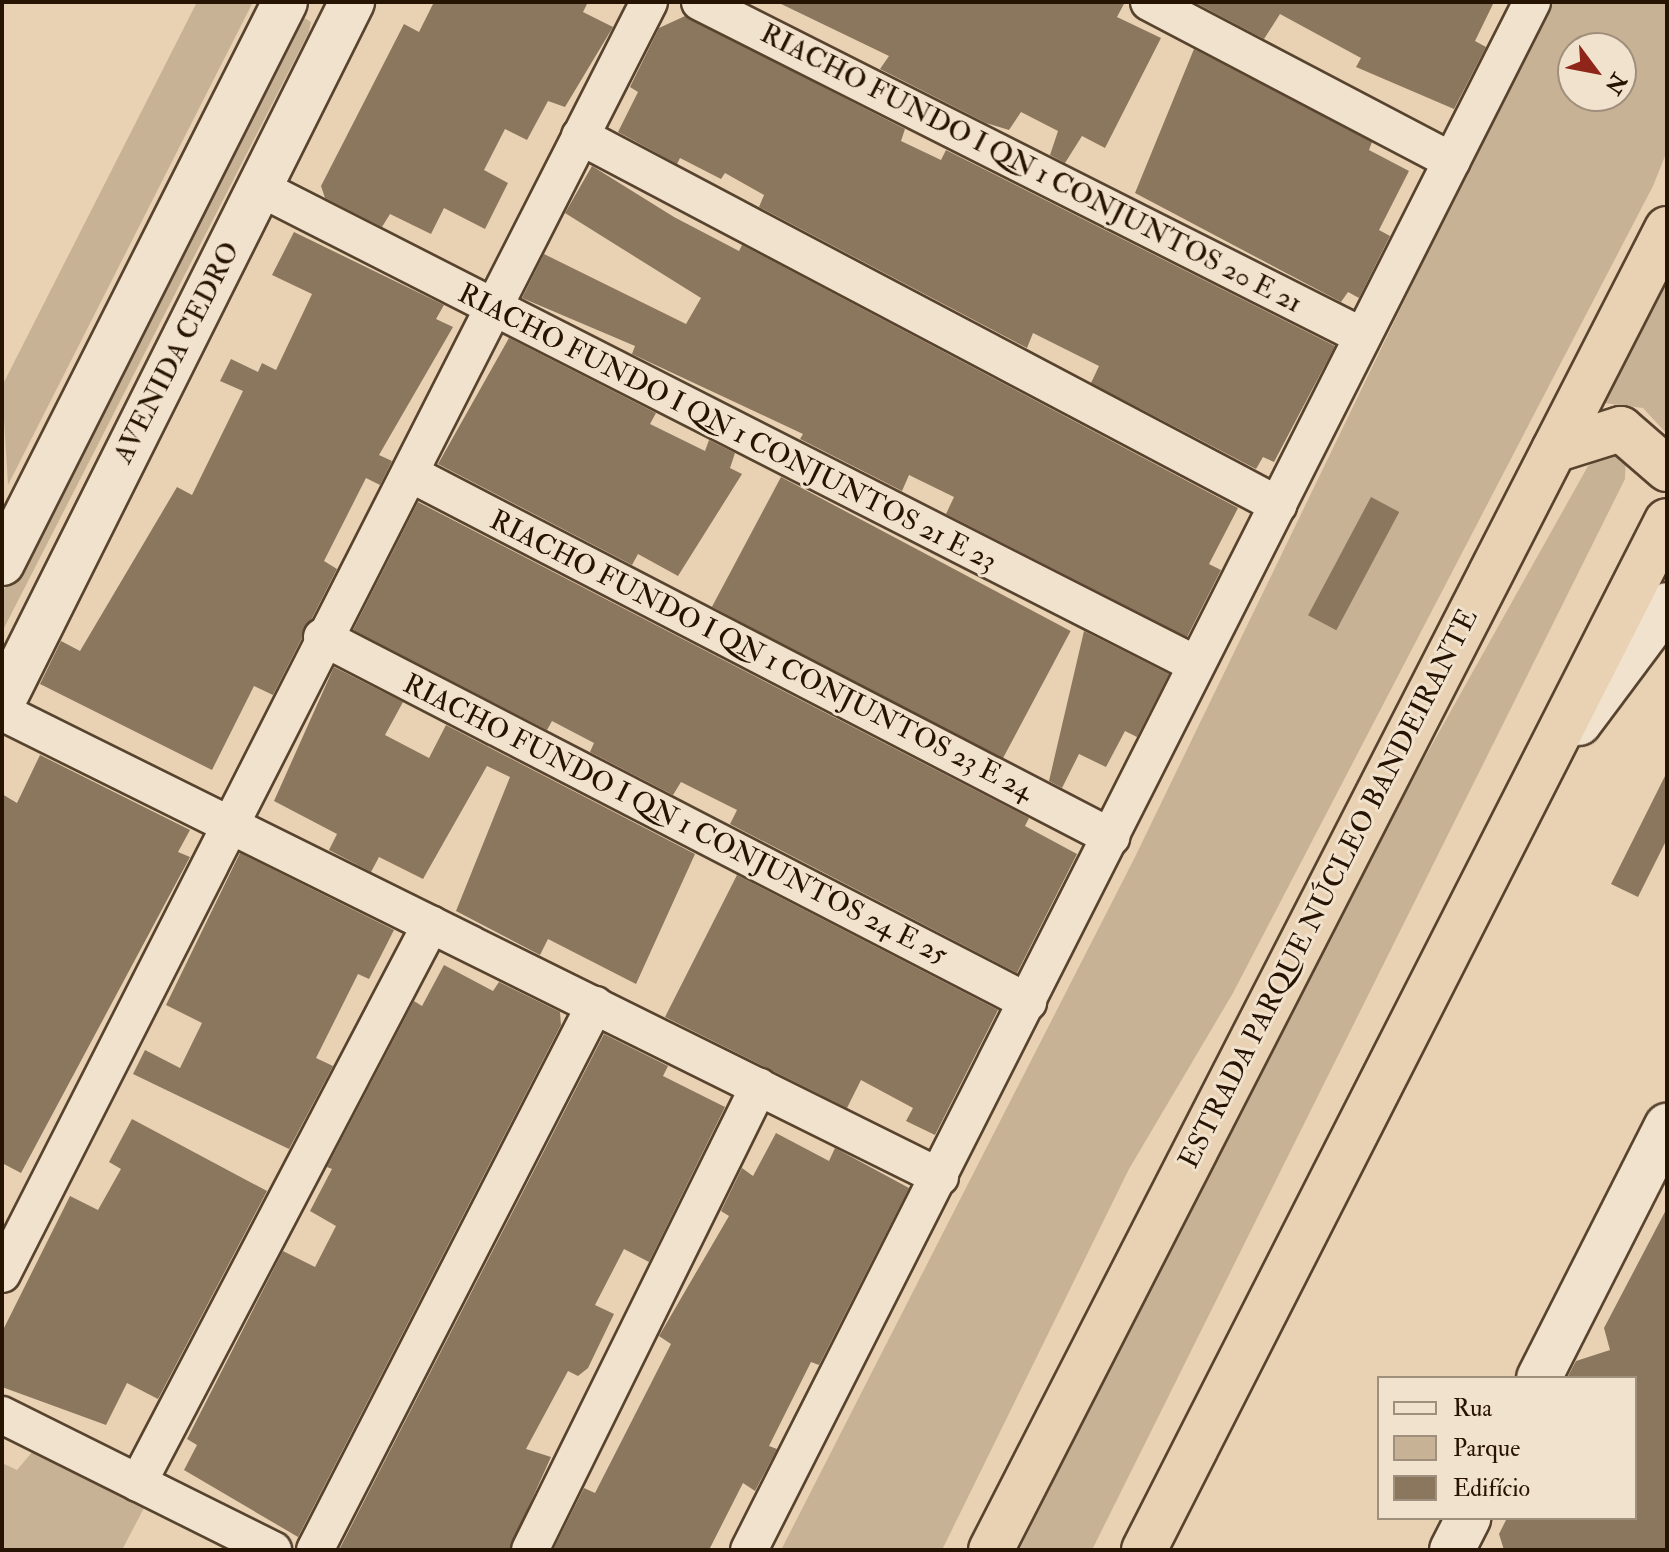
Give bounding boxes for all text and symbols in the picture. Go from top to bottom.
street label: RIACHO FUNDO I QN 1 CONJUNTOS 20 E 21 [755,17,1307,321]
north arrow [1557,32,1637,112]
text: N [1599,68,1633,99]
street label: AVENIDA CEDRO [107,237,247,469]
street label: RIACHO FUNDO I QN 1 CONJUNTOS 21 E 23 [452,277,1002,579]
street label: RIACHO FUNDO I QN 1 CONJUNTOS 23 E 24 [484,504,1038,808]
street label: ESTRADA PARQUE NÚCLEO BANDEIRANTE [1173,604,1485,1174]
street label: RIACHO FUNDO I QN 1 CONJUNTOS 24 E 25 [397,667,953,973]
legend [1377,1376,1637,1520]
text: Rua [1453,1393,1492,1424]
text: Parque [1453,1433,1520,1464]
text: Edifício [1453,1473,1530,1504]

